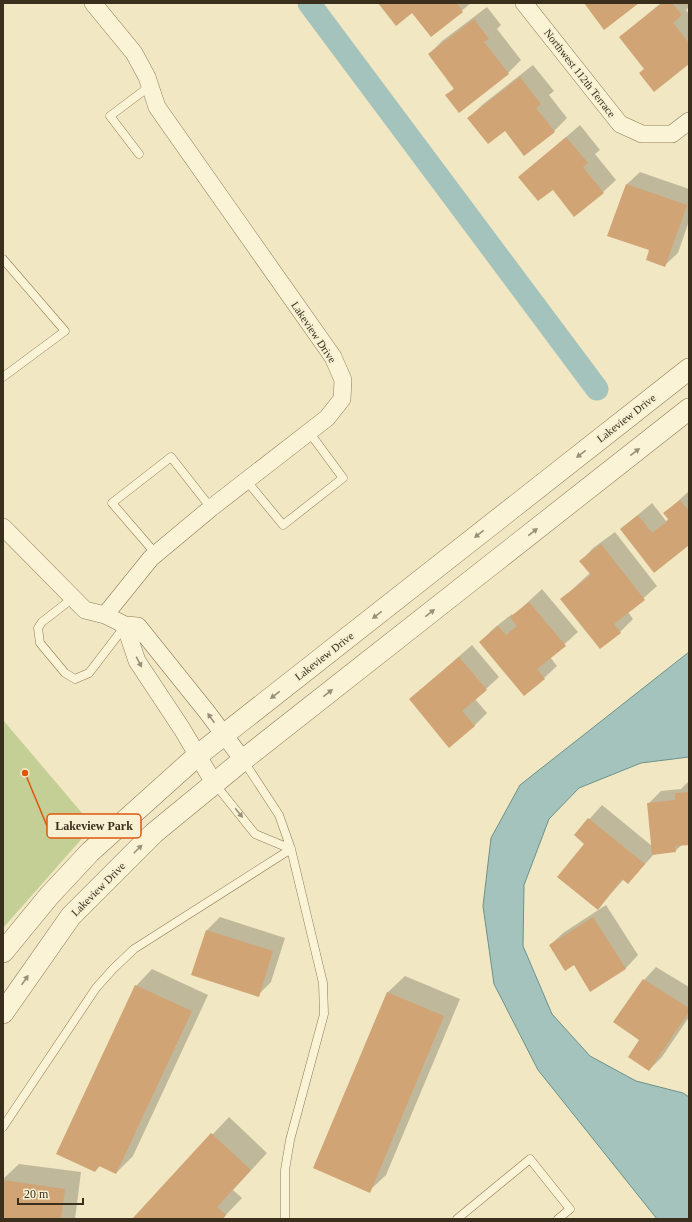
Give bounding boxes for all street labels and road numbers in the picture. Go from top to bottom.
street label: Northwest 112th Terrace [542,27,618,120]
street label: Lakeview Drive [289,299,339,365]
street label: Lakeview Drive [594,391,658,445]
street label: Lakeview Drive [292,629,356,683]
street label: Lakeview Drive [69,860,127,918]

